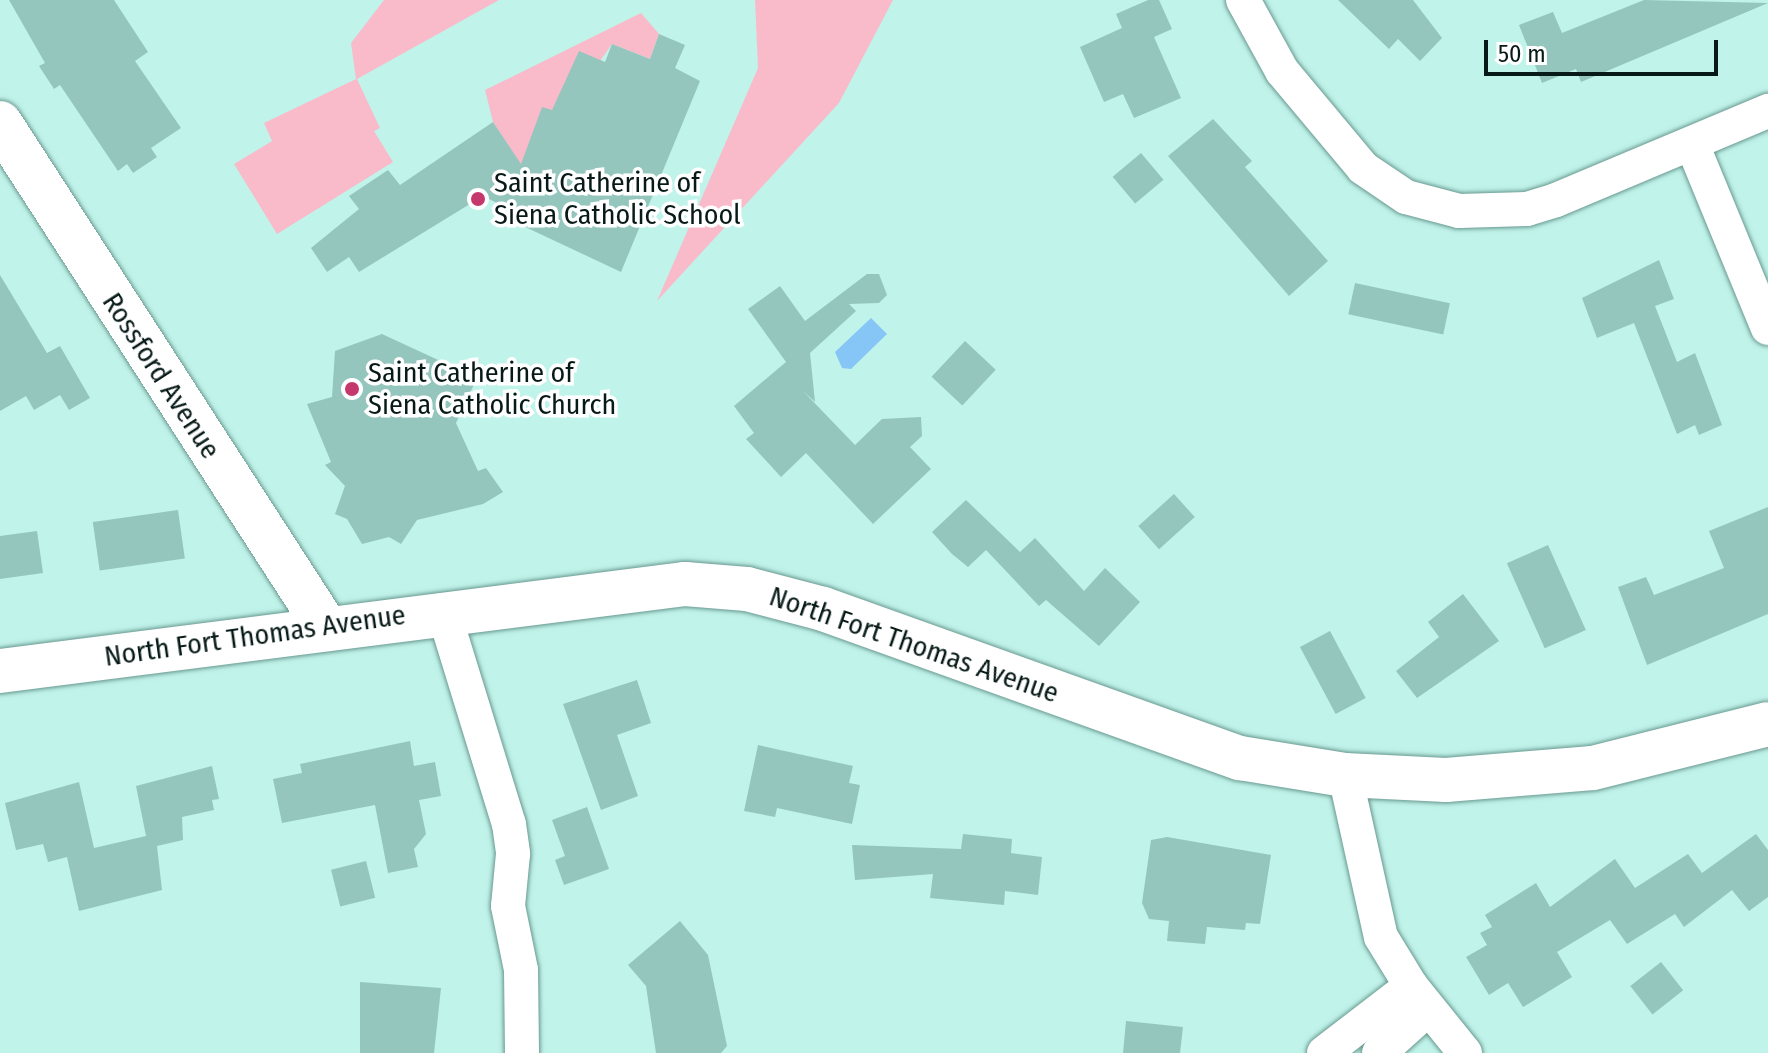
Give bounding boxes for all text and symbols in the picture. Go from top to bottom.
scale bar [1488,24,1722,74]
text: 50 m [1498,40,1546,68]
place label: Saint Catherine of Siena Catholic School [494,166,741,232]
marker: Saint Catherine of Siena Catholic School [469,190,487,208]
street label: Rossford Avenue [95,287,227,465]
place label: Saint Catherine of Siena Catholic Church [368,356,616,422]
marker: Saint Catherine of Siena Catholic Church [343,380,361,398]
street label: North Fort Thomas Avenue [765,580,1063,710]
street label: North Fort Thomas Avenue [102,598,408,674]

